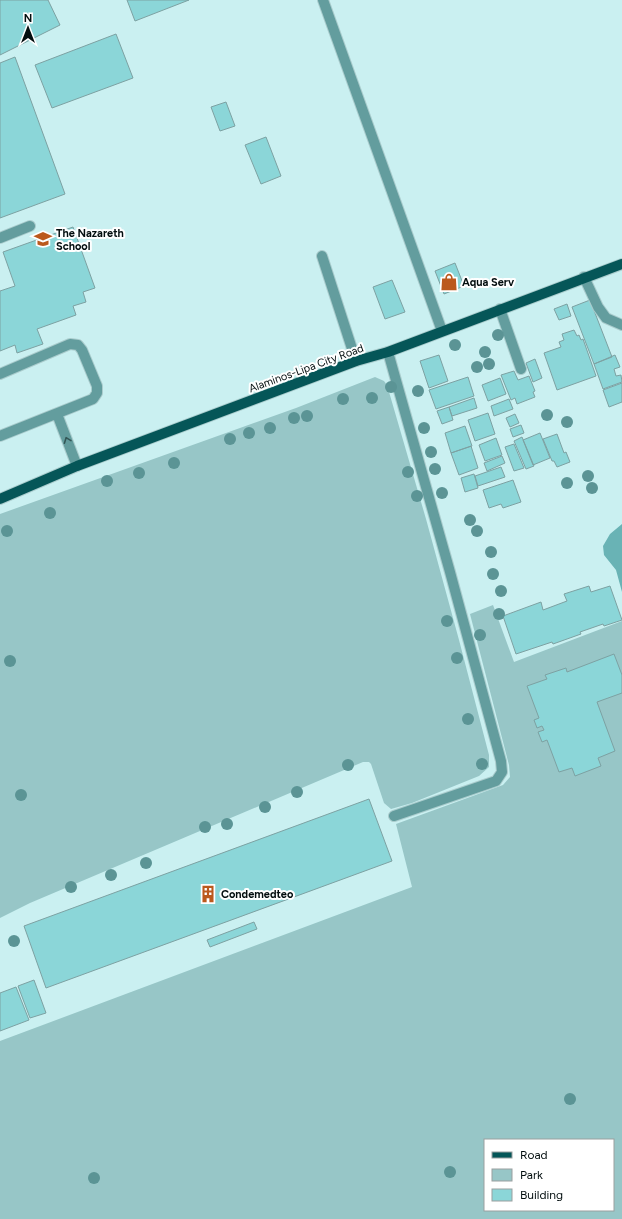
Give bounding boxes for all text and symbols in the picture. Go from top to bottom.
north arrow [8,8,48,48]
text: N [24,12,32,25]
place label: The Nazareth School [56,227,124,253]
school or university icon: The Nazareth School [33,229,53,249]
shop icon: Aqua Serv [439,272,459,292]
place label: Aqua Serv [462,276,515,289]
street label: Alaminos-Lipa City Road [247,342,365,395]
one-way arrow [64,436,72,443]
building icon: Condemedteo [198,884,218,904]
place label: Condemedteo [221,888,294,901]
legend [484,1139,614,1211]
text: Road [520,1148,548,1162]
text: Park [520,1168,543,1182]
text: Building [520,1188,563,1202]

